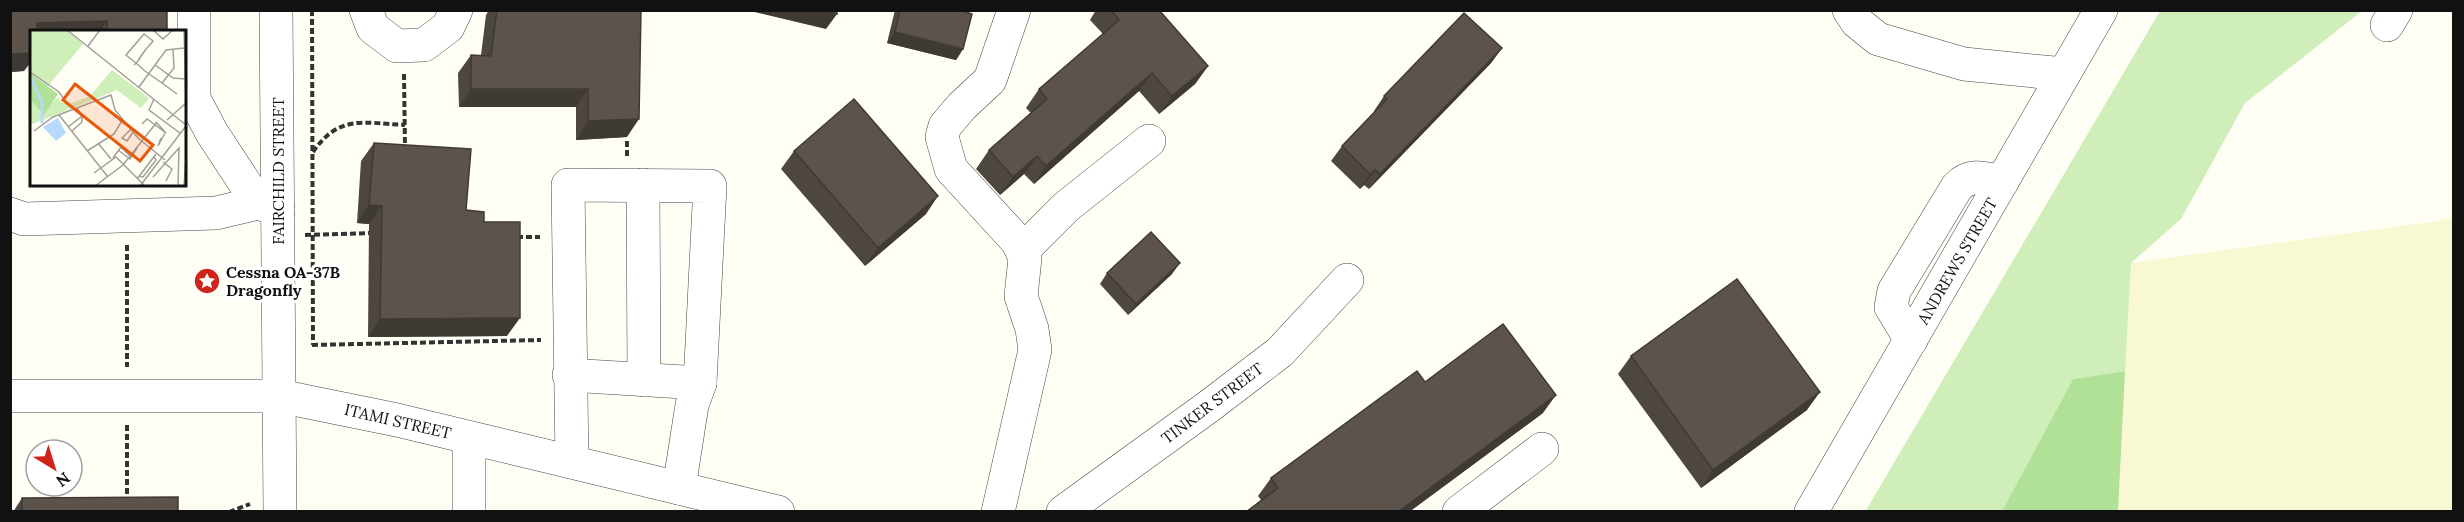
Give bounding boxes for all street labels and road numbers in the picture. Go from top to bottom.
street label: FAIRCHILD STREET [268,97,288,245]
street label: ANDREWS STREET [1912,194,2001,329]
street label: TINKER STREET [1157,358,1267,448]
street label: ITAMI STREET [343,399,453,443]

